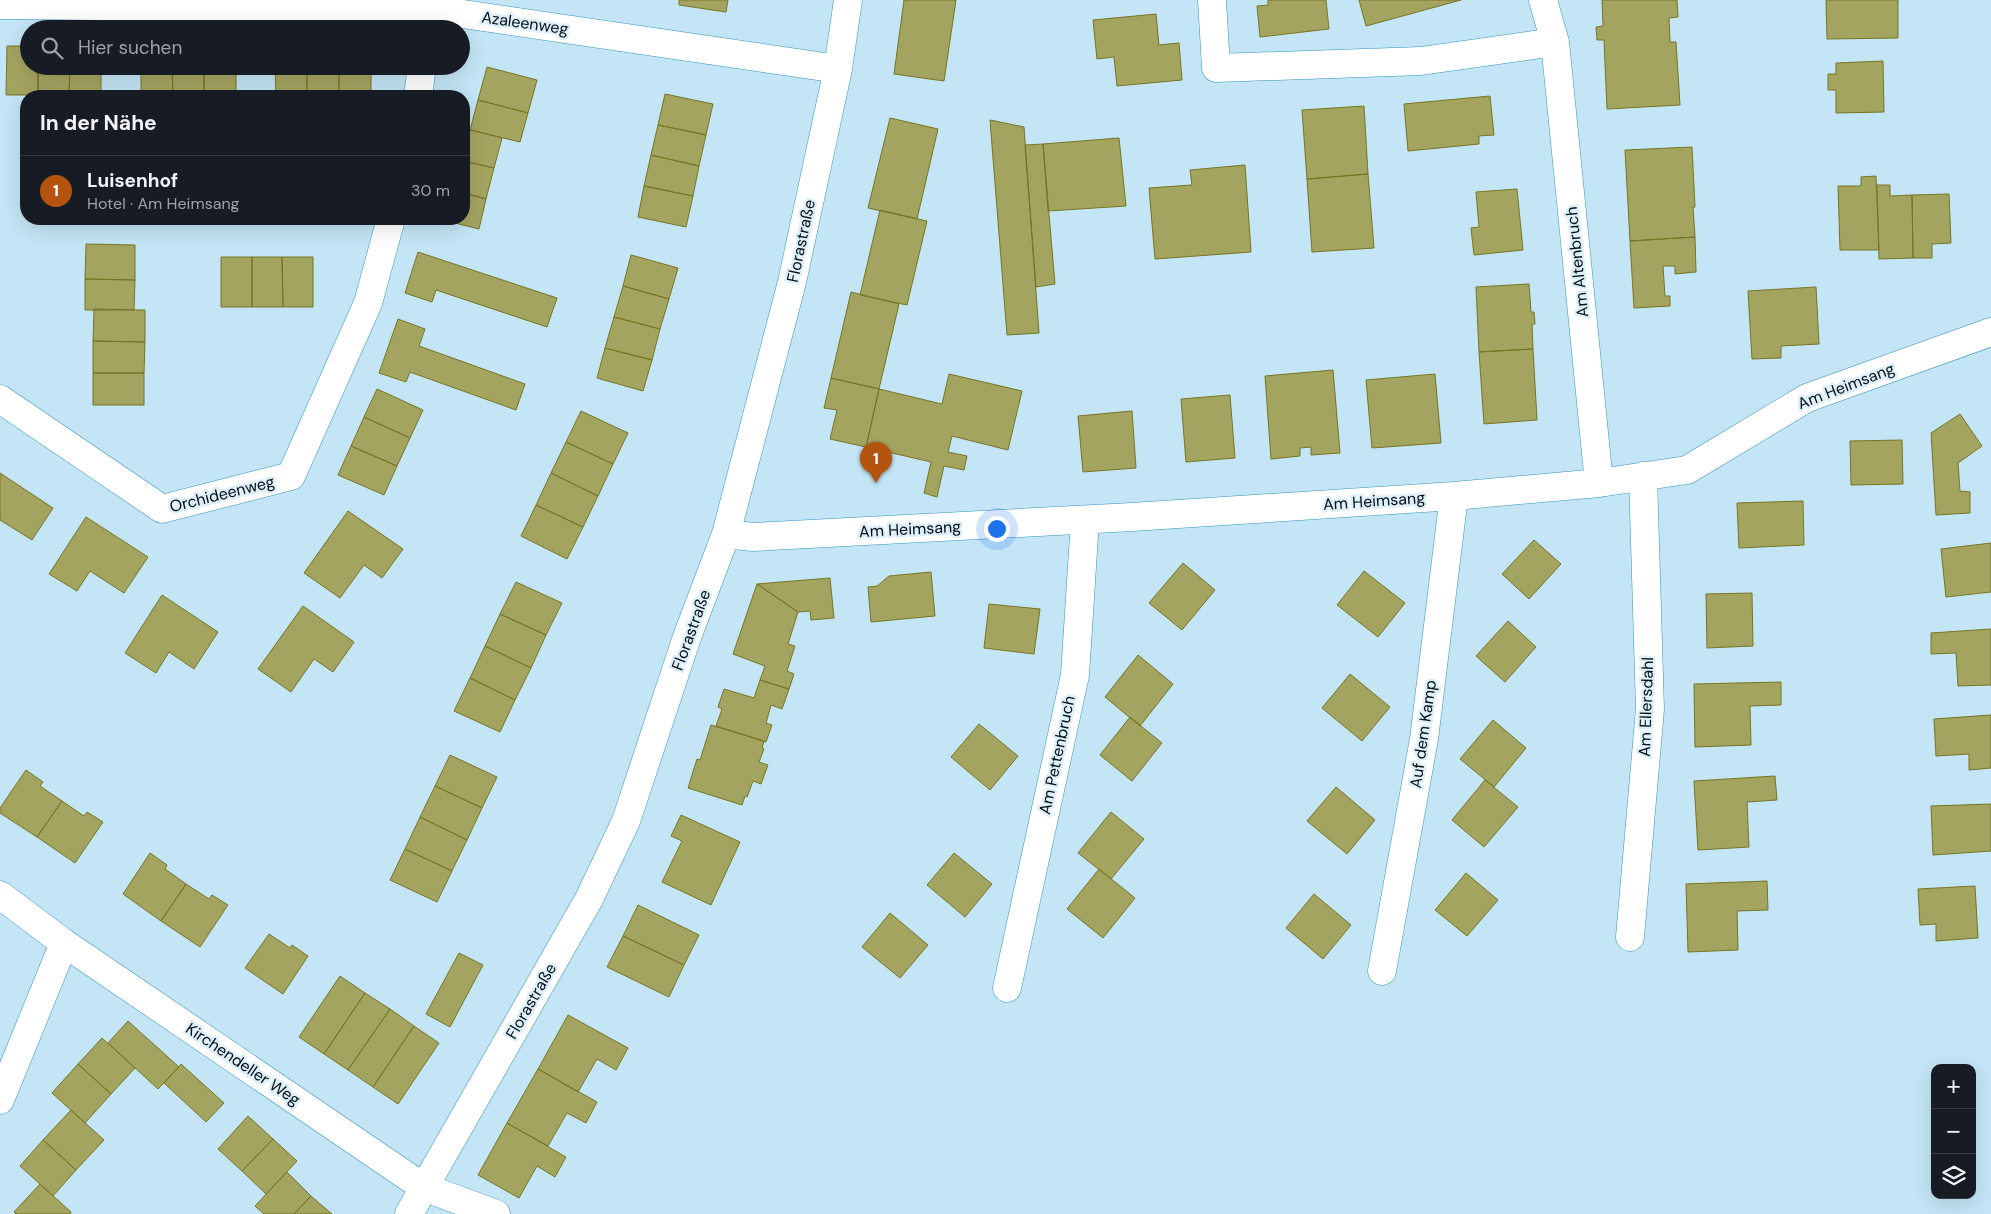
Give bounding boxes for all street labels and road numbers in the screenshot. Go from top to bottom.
street label: Azaleenweg [480,7,570,39]
street label: Florastraße [782,198,820,284]
street label: Am Altenbruch [1561,206,1593,318]
street label: Am Heimsang [1795,358,1897,414]
street label: Orchideenweg [167,471,277,517]
street label: Am Heimsang [1322,487,1426,515]
street label: Am Heimsang [858,516,962,542]
street label: Florastraße [667,587,715,673]
street label: Am Ellersdahl [1634,657,1658,757]
street label: Auf dem Kamp [1405,679,1441,789]
street label: Am Pettenbruch [1034,694,1080,816]
street label: Florastraße [501,959,561,1043]
street label: Kirchendeller Weg [182,1018,304,1110]

